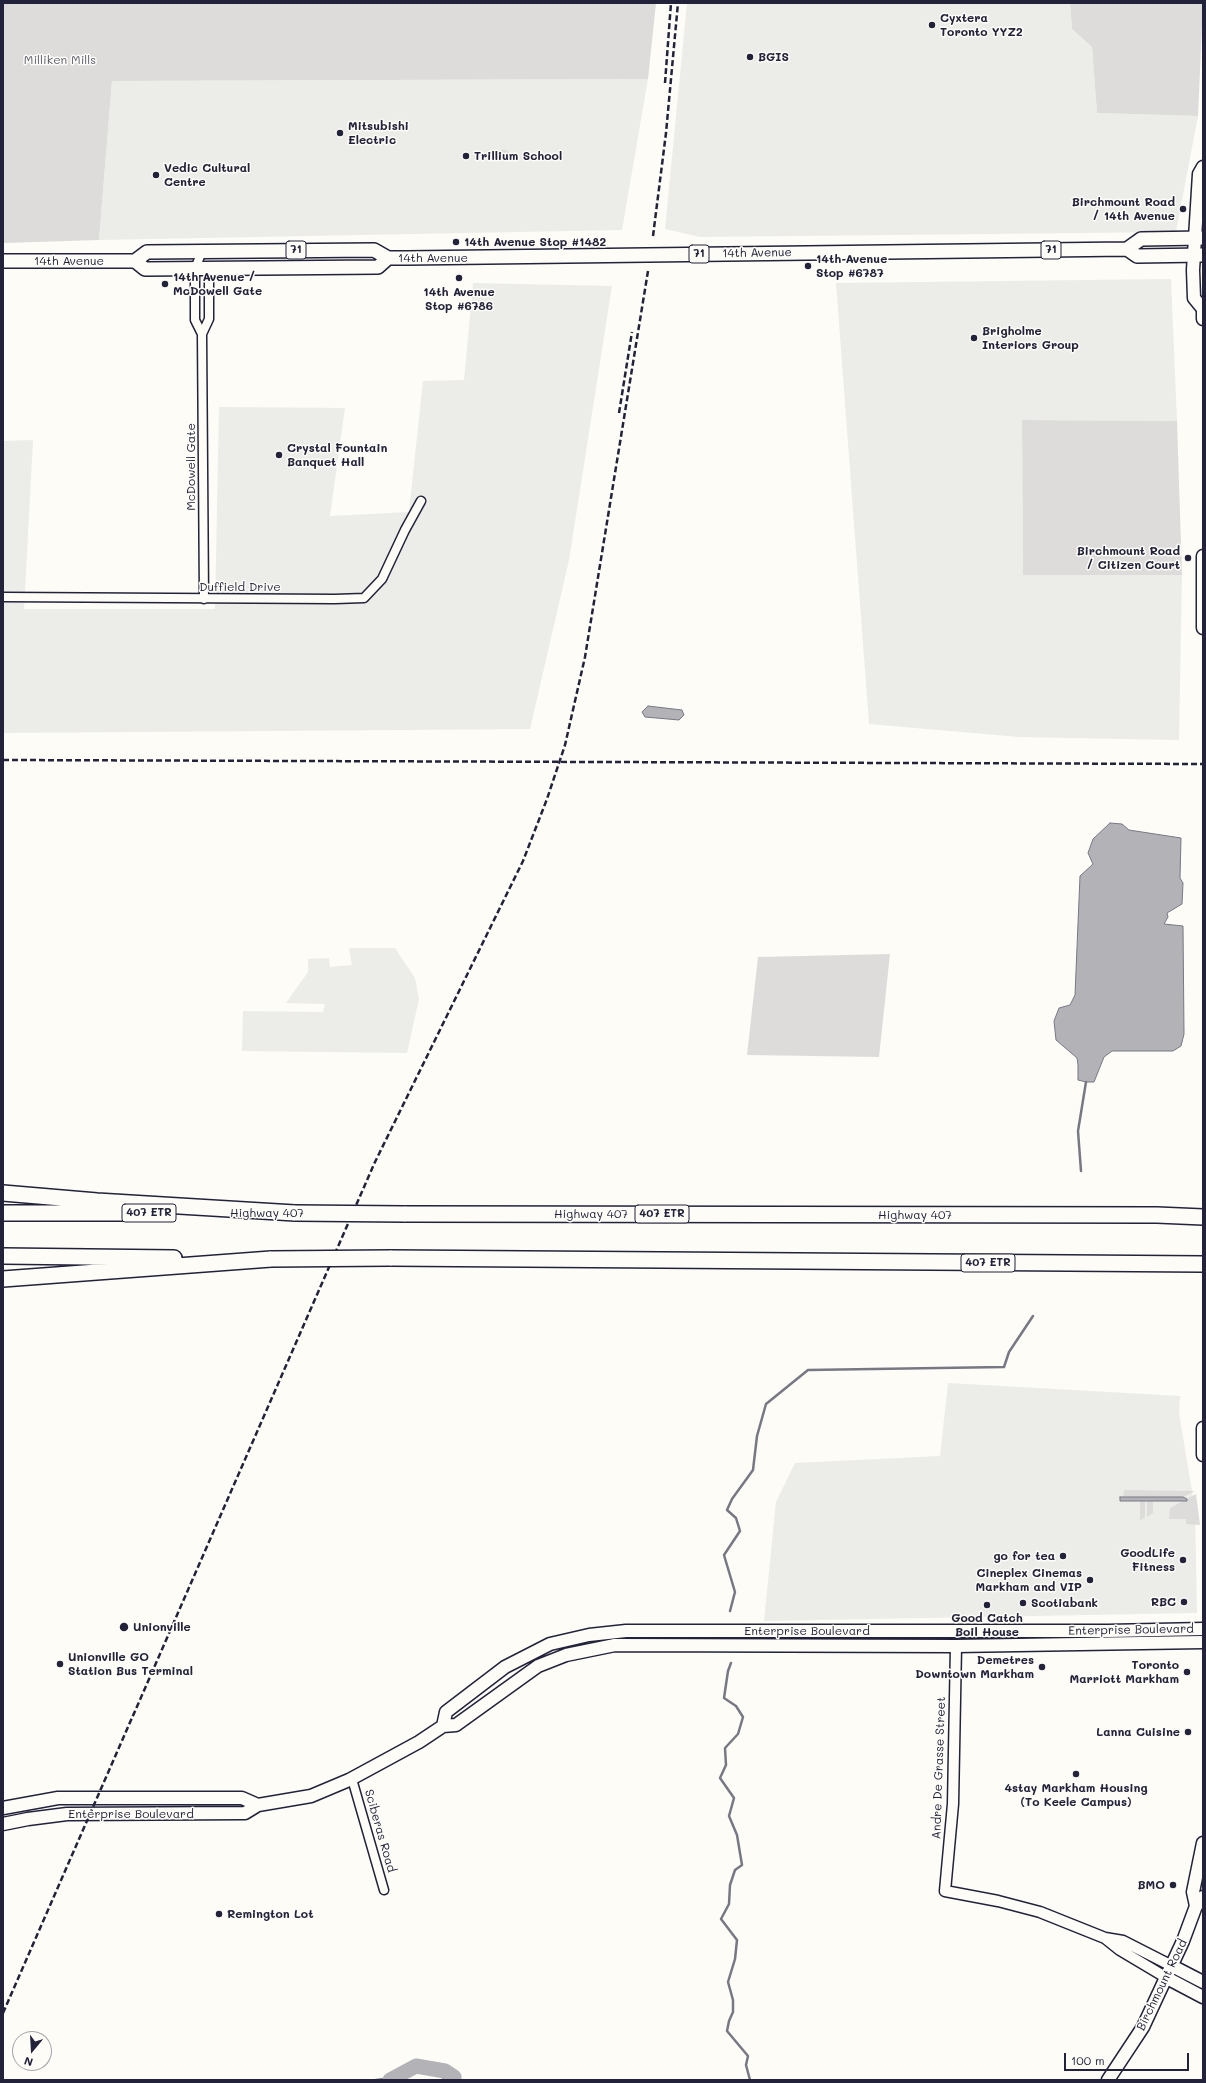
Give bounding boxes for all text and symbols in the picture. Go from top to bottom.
place label: Cyxtera Toronto YYZ2 [940,11,1023,39]
marker: Cyxtera Toronto YYZ2 [927,20,937,30]
place label: BGIS [758,50,789,64]
marker: BGIS [745,52,755,62]
park label: Milliken Mills [24,53,96,67]
place label: Mitsubishi Electric [348,119,409,147]
marker: Mitsubishi Electric [335,128,345,138]
place label: Trillium School [474,149,562,163]
marker: Trillium School [461,151,471,161]
place label: Vedic Cultural Centre [164,161,250,189]
marker: Vedic Cultural Centre [151,170,161,180]
place label: Birchmount Road / 14th Avenue [1072,195,1175,223]
marker: Birchmount Road / 14th Avenue [1178,204,1188,214]
place label: 14th Avenue Stop #1482 [464,235,606,249]
marker: 14th Avenue Stop #1482 [451,237,461,247]
road number: 71 [286,241,306,259]
road number: 71 [1041,241,1061,259]
road number: 71 [689,245,709,263]
street label: 14th Avenue [722,245,792,261]
street label: 14th Avenue [398,251,468,265]
place label: 14th Avenue Stop #6787 [816,252,887,280]
street label: 14th Avenue [34,254,104,268]
marker: 14th Avenue Stop #6787 [803,261,813,271]
place label: 14th Avenue / McDowell Gate [173,270,262,298]
marker: 14th Avenue Stop #6786 [454,273,464,283]
marker: 14th Avenue / McDowell Gate [160,279,170,289]
place label: 14th Avenue Stop #6786 [423,285,495,313]
place label: Brigholme Interiors Group [982,324,1079,352]
marker: Brigholme Interiors Group [969,333,979,343]
street label: McDowell Gate [184,423,198,511]
place label: Crystal Fountain Banquet Hall [287,441,387,469]
marker: Crystal Fountain Banquet Hall [274,450,284,460]
place label: Birchmount Road / Citizen Court [1077,544,1180,572]
marker: Birchmount Road / Citizen Court [1183,553,1193,563]
street label: Duffield Drive [199,580,281,594]
road number: 407 ETR [122,1204,176,1222]
road number: 407 ETR [635,1205,689,1223]
street label: Highway 407 [230,1206,304,1220]
street label: Highway 407 [554,1207,628,1221]
street label: Highway 407 [878,1208,952,1222]
road number: 407 ETR [961,1254,1015,1272]
place label: GoodLife Fitness [1120,1546,1175,1574]
place label: go for tea [993,1549,1055,1563]
marker: go for tea [1058,1551,1068,1561]
marker: GoodLife Fitness [1178,1555,1188,1565]
place label: Cineplex Cinemas Markham and VIP [976,1566,1082,1594]
marker: Cineplex Cinemas Markham and VIP [1085,1575,1095,1585]
place label: RBC [1151,1595,1176,1609]
place label: Scotiabank [1031,1596,1098,1610]
marker: RBC [1179,1597,1189,1607]
marker: Scotiabank [1018,1598,1028,1608]
marker: Good Catch Boil House [982,1600,992,1610]
place label: Good Catch Boil House [951,1611,1023,1639]
place label: Unionville [133,1620,191,1634]
marker: Unionville [118,1621,130,1633]
street label: Enterprise Boulevard [1068,1622,1194,1638]
street label: Enterprise Boulevard [744,1624,870,1638]
place label: Unionville GO Station Bus Terminal [68,1650,193,1678]
place label: Demetres Downtown Markham [915,1653,1034,1681]
place label: Toronto Marriott Markham [1069,1658,1179,1686]
marker: Unionville GO Station Bus Terminal [55,1659,65,1669]
marker: Demetres Downtown Markham [1037,1662,1047,1672]
marker: Toronto Marriott Markham [1182,1667,1192,1677]
street label: Andre De Grasse Street [929,1696,949,1840]
place label: Lanna Cuisine [1096,1725,1180,1739]
marker: Lanna Cuisine [1183,1727,1193,1737]
marker: 4stay Markham Housing (To Keele Campus) [1071,1769,1081,1779]
place label: 4stay Markham Housing (To Keele Campus) [1004,1781,1148,1809]
street label: Sciberas Road [361,1788,399,1874]
street label: Enterprise Boulevard [68,1807,194,1821]
place label: BMO [1137,1878,1165,1892]
marker: BMO [1168,1880,1178,1890]
place label: Remington Lot [227,1907,313,1921]
marker: Remington Lot [214,1909,224,1919]
street label: Birchmount Road [1134,1937,1190,2033]
north arrow [12,2031,52,2071]
scale bar [1066,2045,1191,2071]
text: 100 m [1071,2052,1105,2068]
text: N [22,2054,35,2070]

